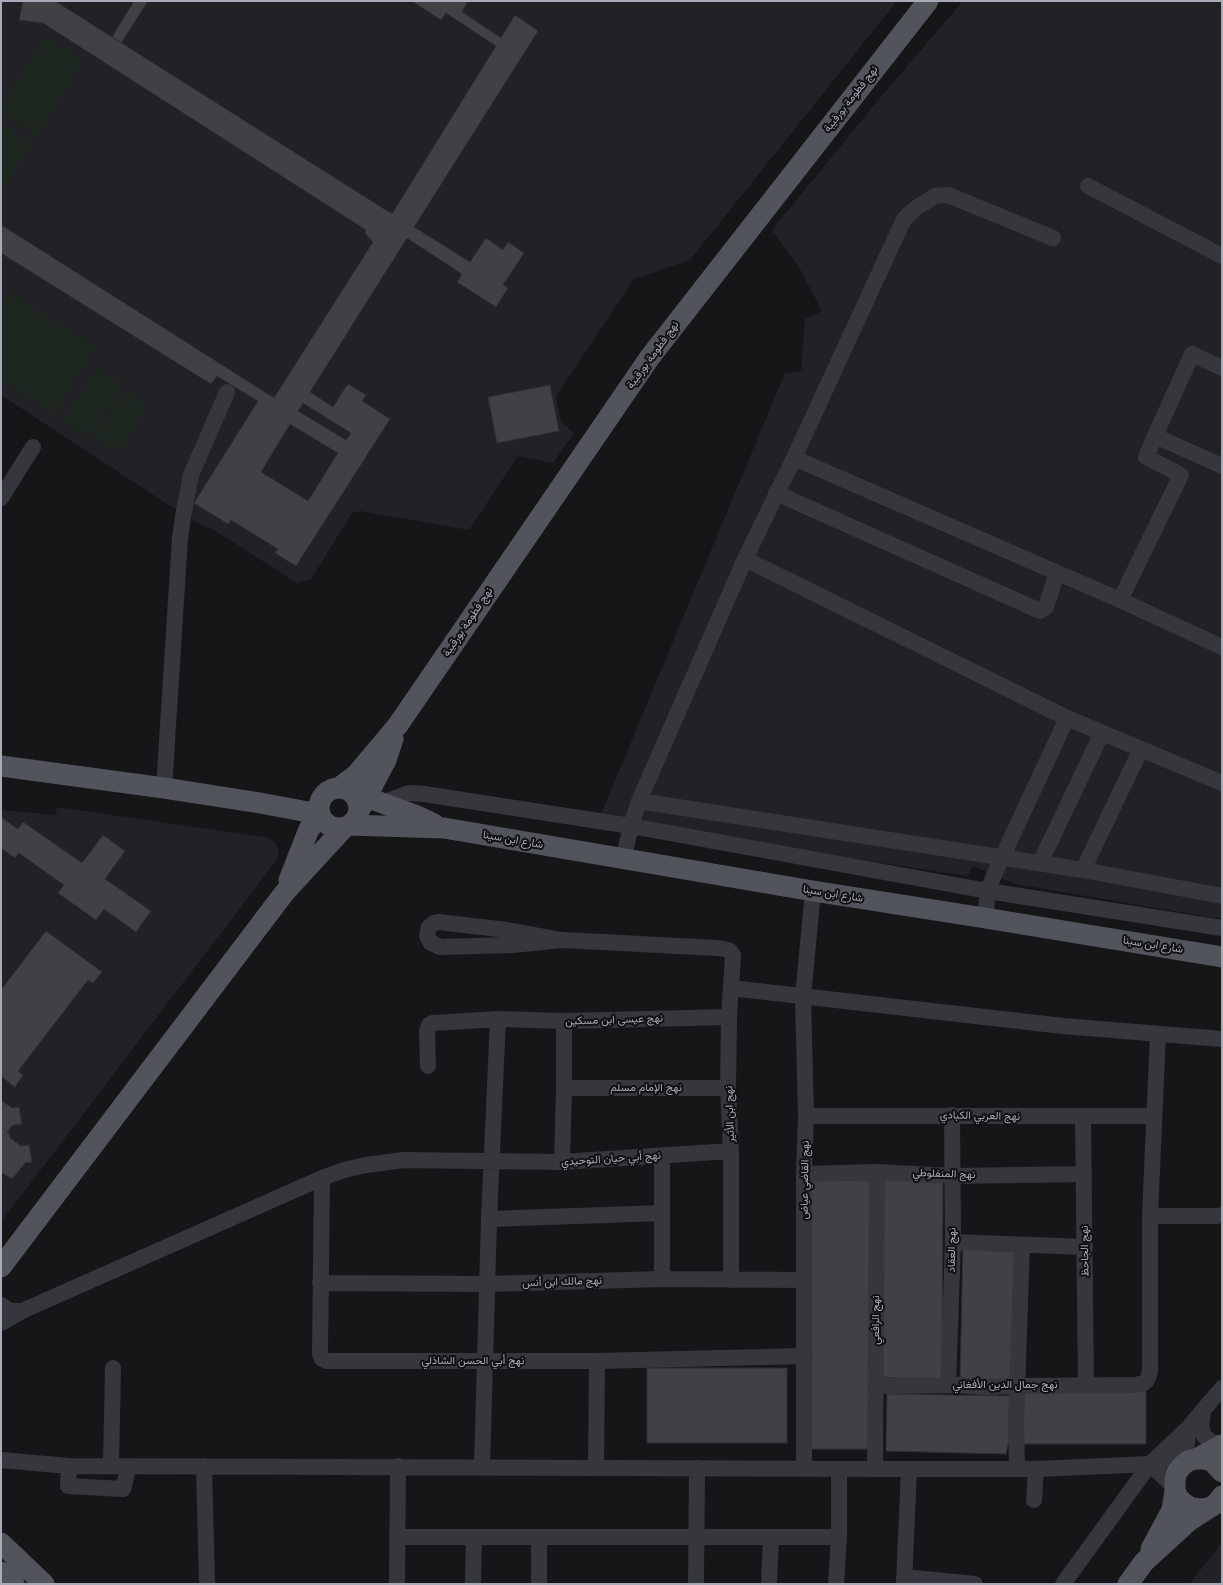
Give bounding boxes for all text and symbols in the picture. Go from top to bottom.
street label: نهج فطومة بورقيبة [821,63,881,135]
street label: نهج فطومة بورقيبة [624,319,682,391]
street label: نهج فطومة بورقيبة [440,585,496,659]
street label: شارع ابن سينا [482,828,544,852]
street label: شارع ابن سينا [802,883,864,905]
street label: شارع ابن سينا [1122,934,1184,956]
street label: نهج عيسى ابن مسكين [565,1012,663,1028]
street label: نهج الإمام مسلم [610,1081,682,1095]
street label: نهج ابن الأثير [722,1086,738,1142]
street label: نهج العربي الكبادي [940,1109,1020,1123]
street label: نهج القاضي عياض [798,1141,812,1219]
street label: نهج أبي حيان التوحيدي [561,1149,661,1169]
street label: نهج المنفلوطي [912,1166,976,1182]
street label: نهج الجاحظ [1078,1225,1092,1277]
street label: نهج العقاد [945,1228,959,1272]
street label: نهج مالك ابن أنس [522,1274,602,1290]
street label: نهج الرافعي [869,1295,883,1345]
street label: نهج أبي الحسن الشاذلي [422,1354,524,1368]
street label: نهج جمال الدين الأفغاني [952,1378,1058,1392]

